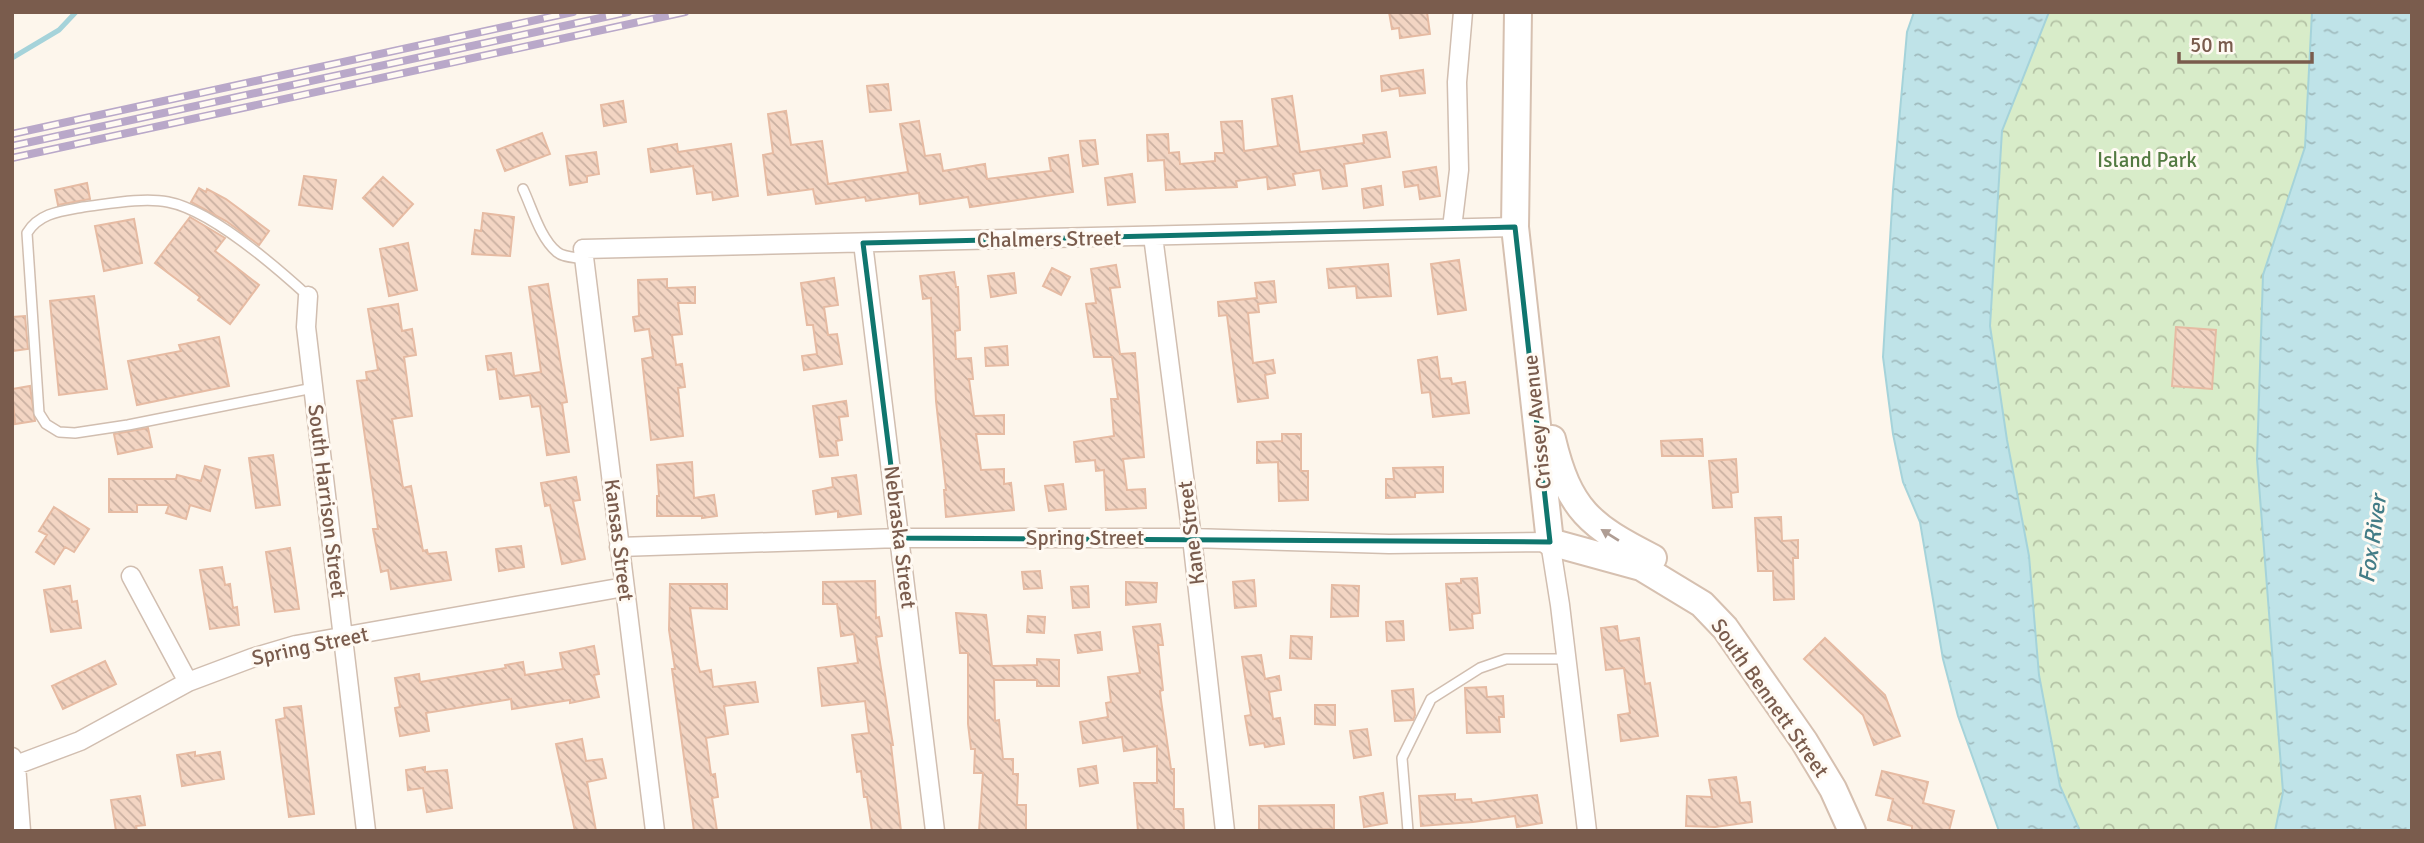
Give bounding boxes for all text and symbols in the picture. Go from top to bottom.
scale bar [2179,21,2312,65]
text: 50 m [2190,32,2234,58]
park label: Island Park [2097,147,2197,173]
street label: Chalmers Street [977,225,1121,253]
street label: Crissey Avenue [1517,353,1557,491]
street label: South Harrison Street [302,403,352,599]
street label: Nebraska Street [878,464,922,610]
street label: Kansas Street [599,477,639,603]
street label: Kane Street [1172,480,1210,586]
water label: Fox River [2352,490,2394,585]
street label: Spring Street [1026,525,1144,551]
one-way arrow [1600,528,1619,541]
street label: South Bennett Street [1705,613,1835,783]
street label: Spring Street [249,621,371,671]

